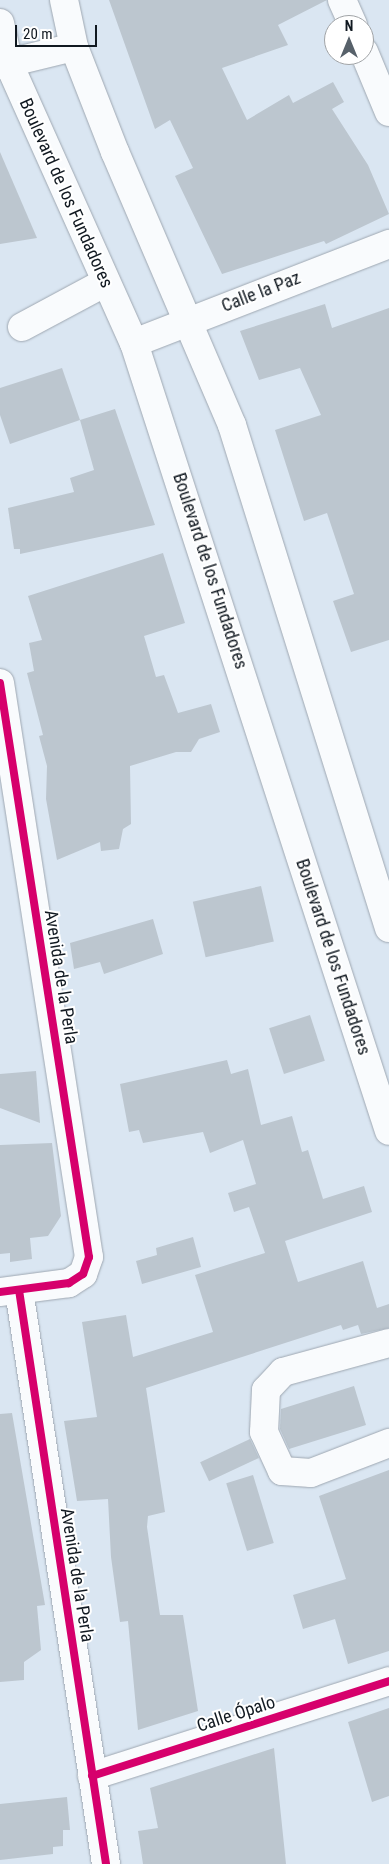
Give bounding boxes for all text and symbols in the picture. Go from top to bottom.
scale bar [18,15,100,47]
north arrow [324,15,374,65]
text: N [345,18,353,34]
text: 20 m [23,25,53,43]
street label: Boulevard de los Fundadores [14,95,118,291]
street label: Calle la Paz [218,267,304,317]
street label: Boulevard de los Fundadores [168,470,252,672]
street label: Boulevard de los Fundadores [291,856,375,1058]
street label: Avenida de la Perla [40,908,82,1046]
street label: Avenida de la Perla [56,1506,98,1644]
street label: Calle Ópalo [194,1691,278,1737]

